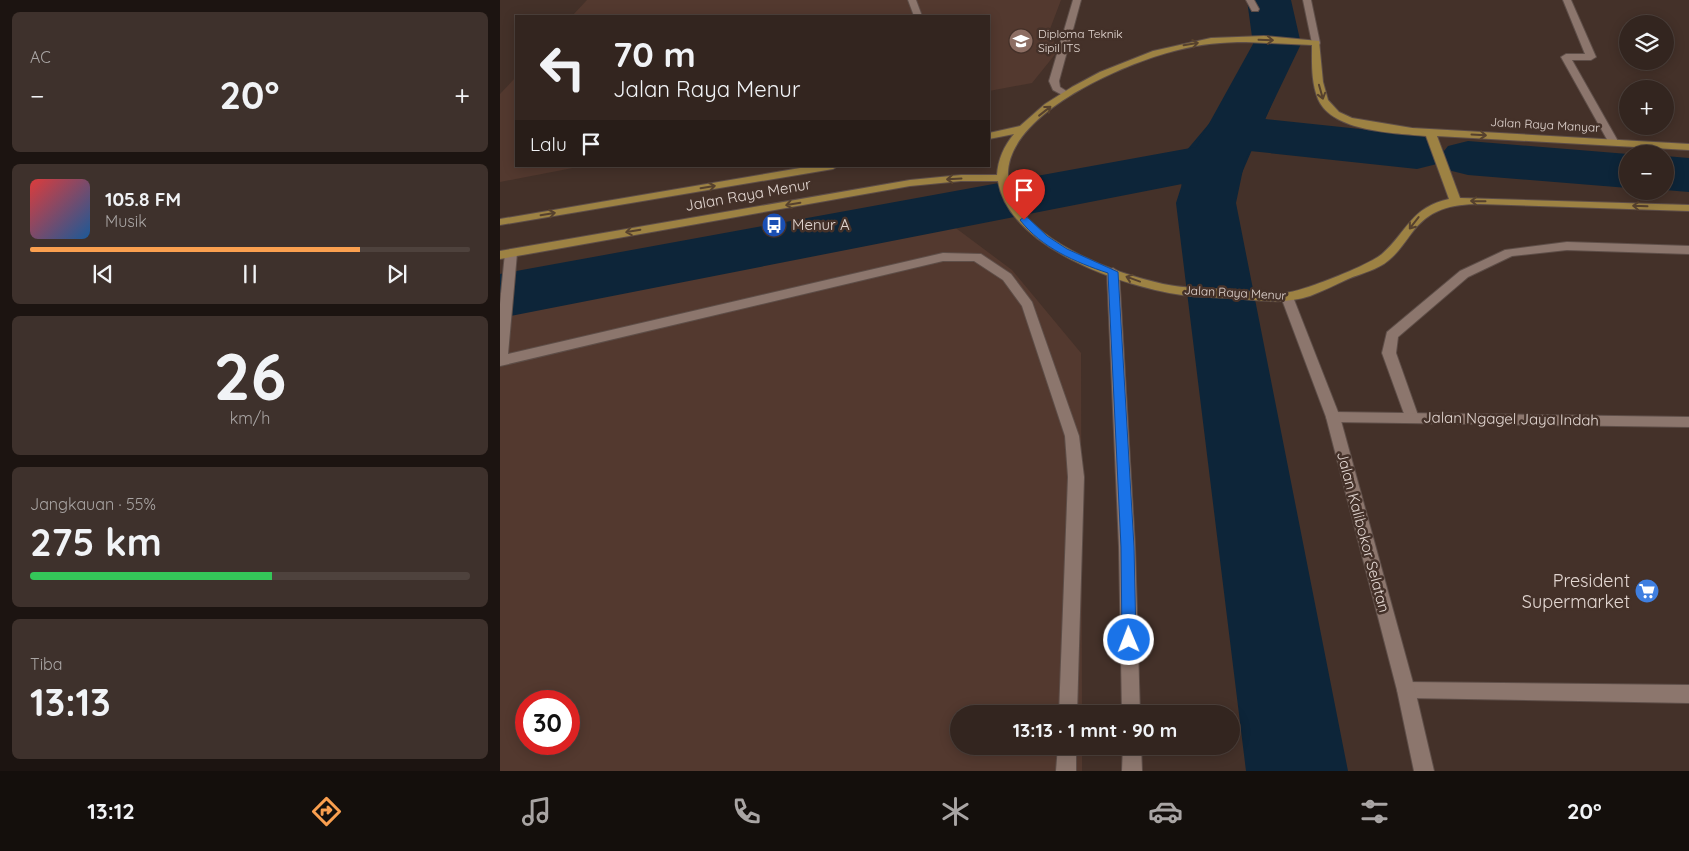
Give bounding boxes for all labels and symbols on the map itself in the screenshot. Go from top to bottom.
place label: Diploma Teknik Sipil ITS [1038,26,1123,55]
school or university icon: Diploma Teknik Sipil ITS [1008,28,1034,54]
one-way arrow [1258,35,1274,45]
one-way arrow [1183,39,1199,49]
one-way arrow [1316,83,1326,99]
one-way arrow [1038,105,1051,116]
street label: Jalan Raya Manyar [1490,114,1601,135]
one-way arrow [1470,131,1486,140]
pin [1003,169,1045,220]
street label: Jalan Raya Menur [683,174,813,215]
one-way arrow [946,174,962,183]
one-way arrow [700,182,716,192]
one-way arrow [1470,196,1486,206]
one-way arrow [786,199,802,209]
one-way arrow [1633,201,1649,210]
one-way arrow [540,208,556,218]
bus stop icon: Menur A [761,212,787,238]
place label: Menur A [792,215,850,234]
one-way arrow [1408,216,1419,229]
one-way arrow [626,227,642,237]
one-way arrow [1126,274,1141,283]
street label: Jalan Raya Menur [1184,282,1287,303]
street label: Jalan Ngagel Jaya Indah [1423,407,1599,430]
street label: Jalan Kalibokor Selatan [1333,449,1394,614]
place label: President Supermarket [1522,569,1630,613]
supermarket icon: President Supermarket [1634,578,1660,604]
position arrow [1102,613,1154,665]
speed limit sign: 30 [515,690,580,755]

